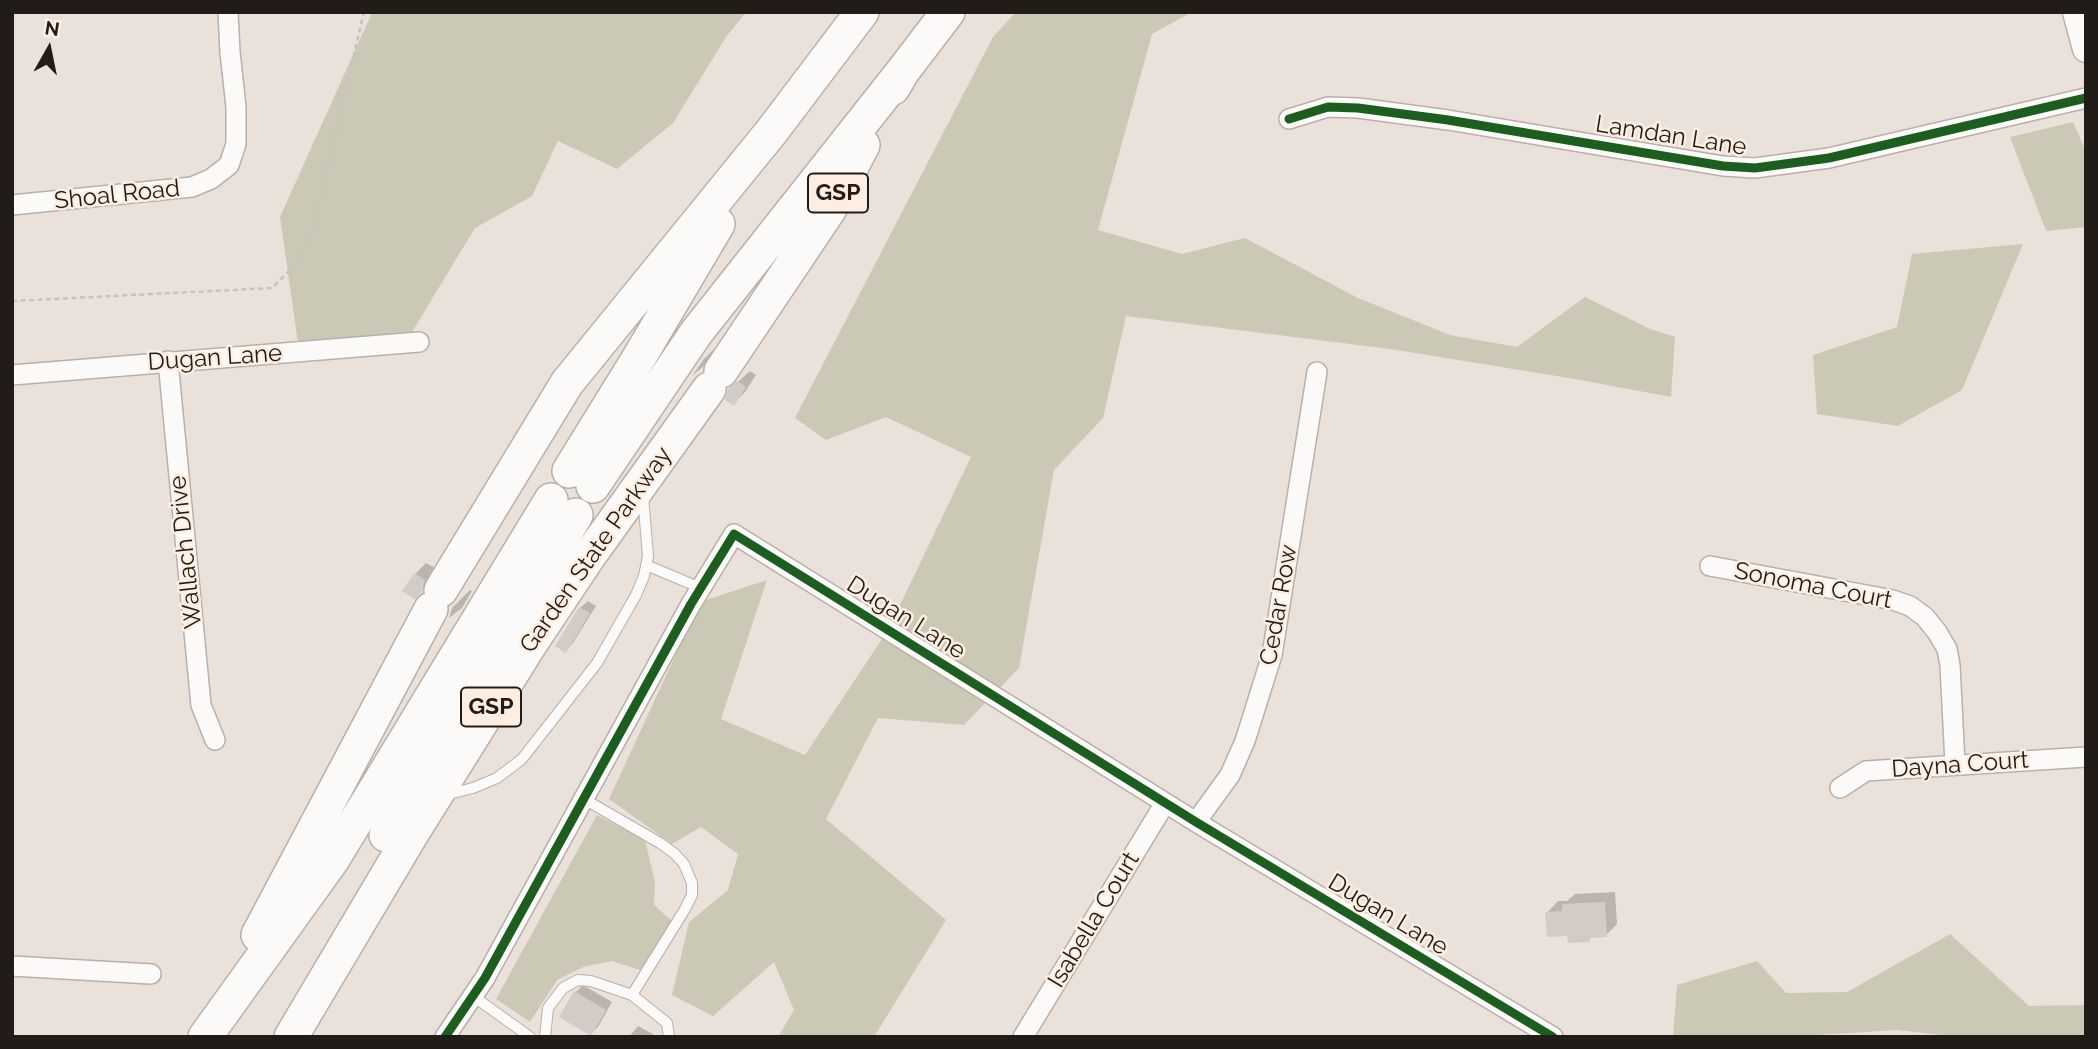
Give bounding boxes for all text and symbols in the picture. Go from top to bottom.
north arrow [14,14,84,84]
text: N [43,16,61,40]
street label: Lamdan Lane [1593,110,1749,162]
street label: Shoal Road [53,174,181,216]
road number: GSP [808,174,868,212]
street label: Dugan Lane [147,339,283,377]
street label: Garden State Parkway [514,441,678,659]
street label: Wallach Drive [164,474,208,630]
street label: Cedar Row [1254,543,1304,667]
street label: Sonoma Court [1732,557,1894,615]
street label: Dugan Lane [841,570,971,666]
road number: GSP [461,688,521,726]
street label: Dayna Court [1890,746,2030,784]
street label: Isabella Court [1042,847,1146,993]
street label: Dugan Lane [1323,868,1453,962]

